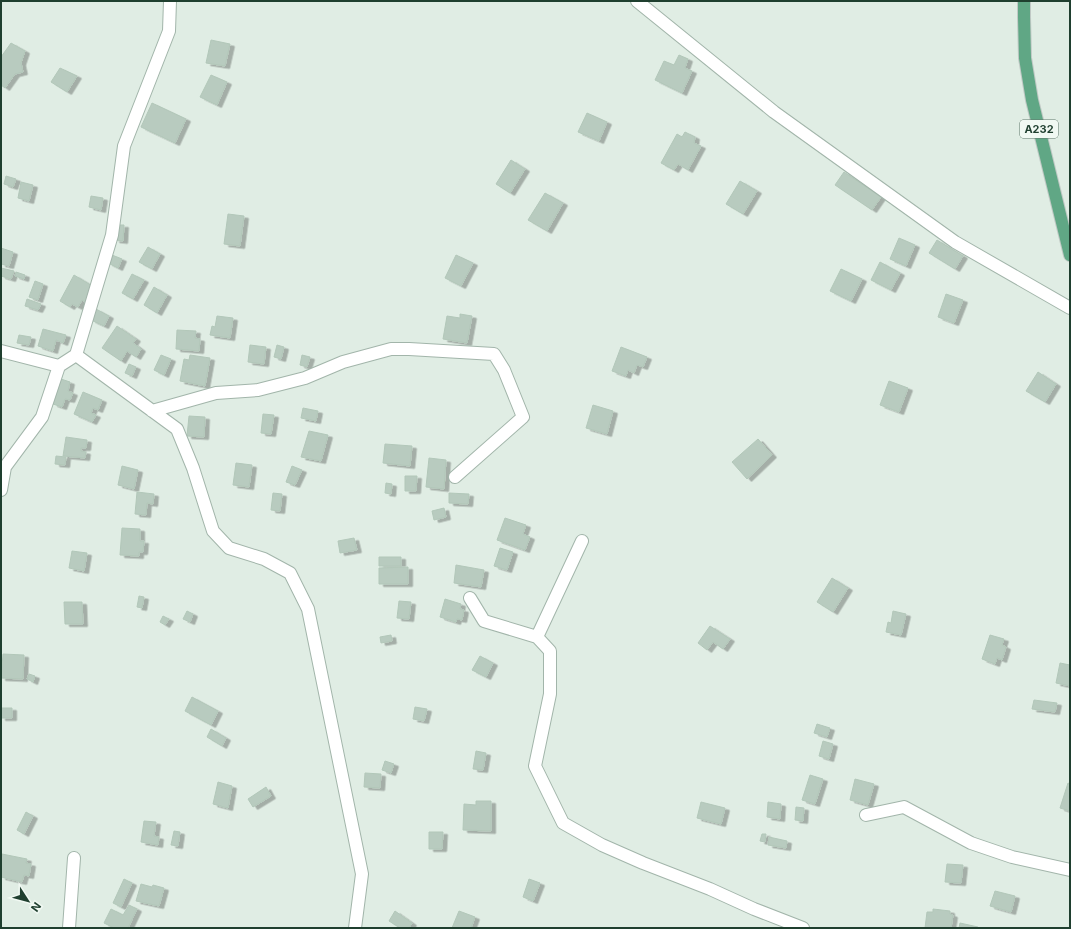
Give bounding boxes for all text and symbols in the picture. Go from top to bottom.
road number: A232 [1020,120,1058,138]
north arrow [8,881,48,921]
text: N [28,899,44,914]

